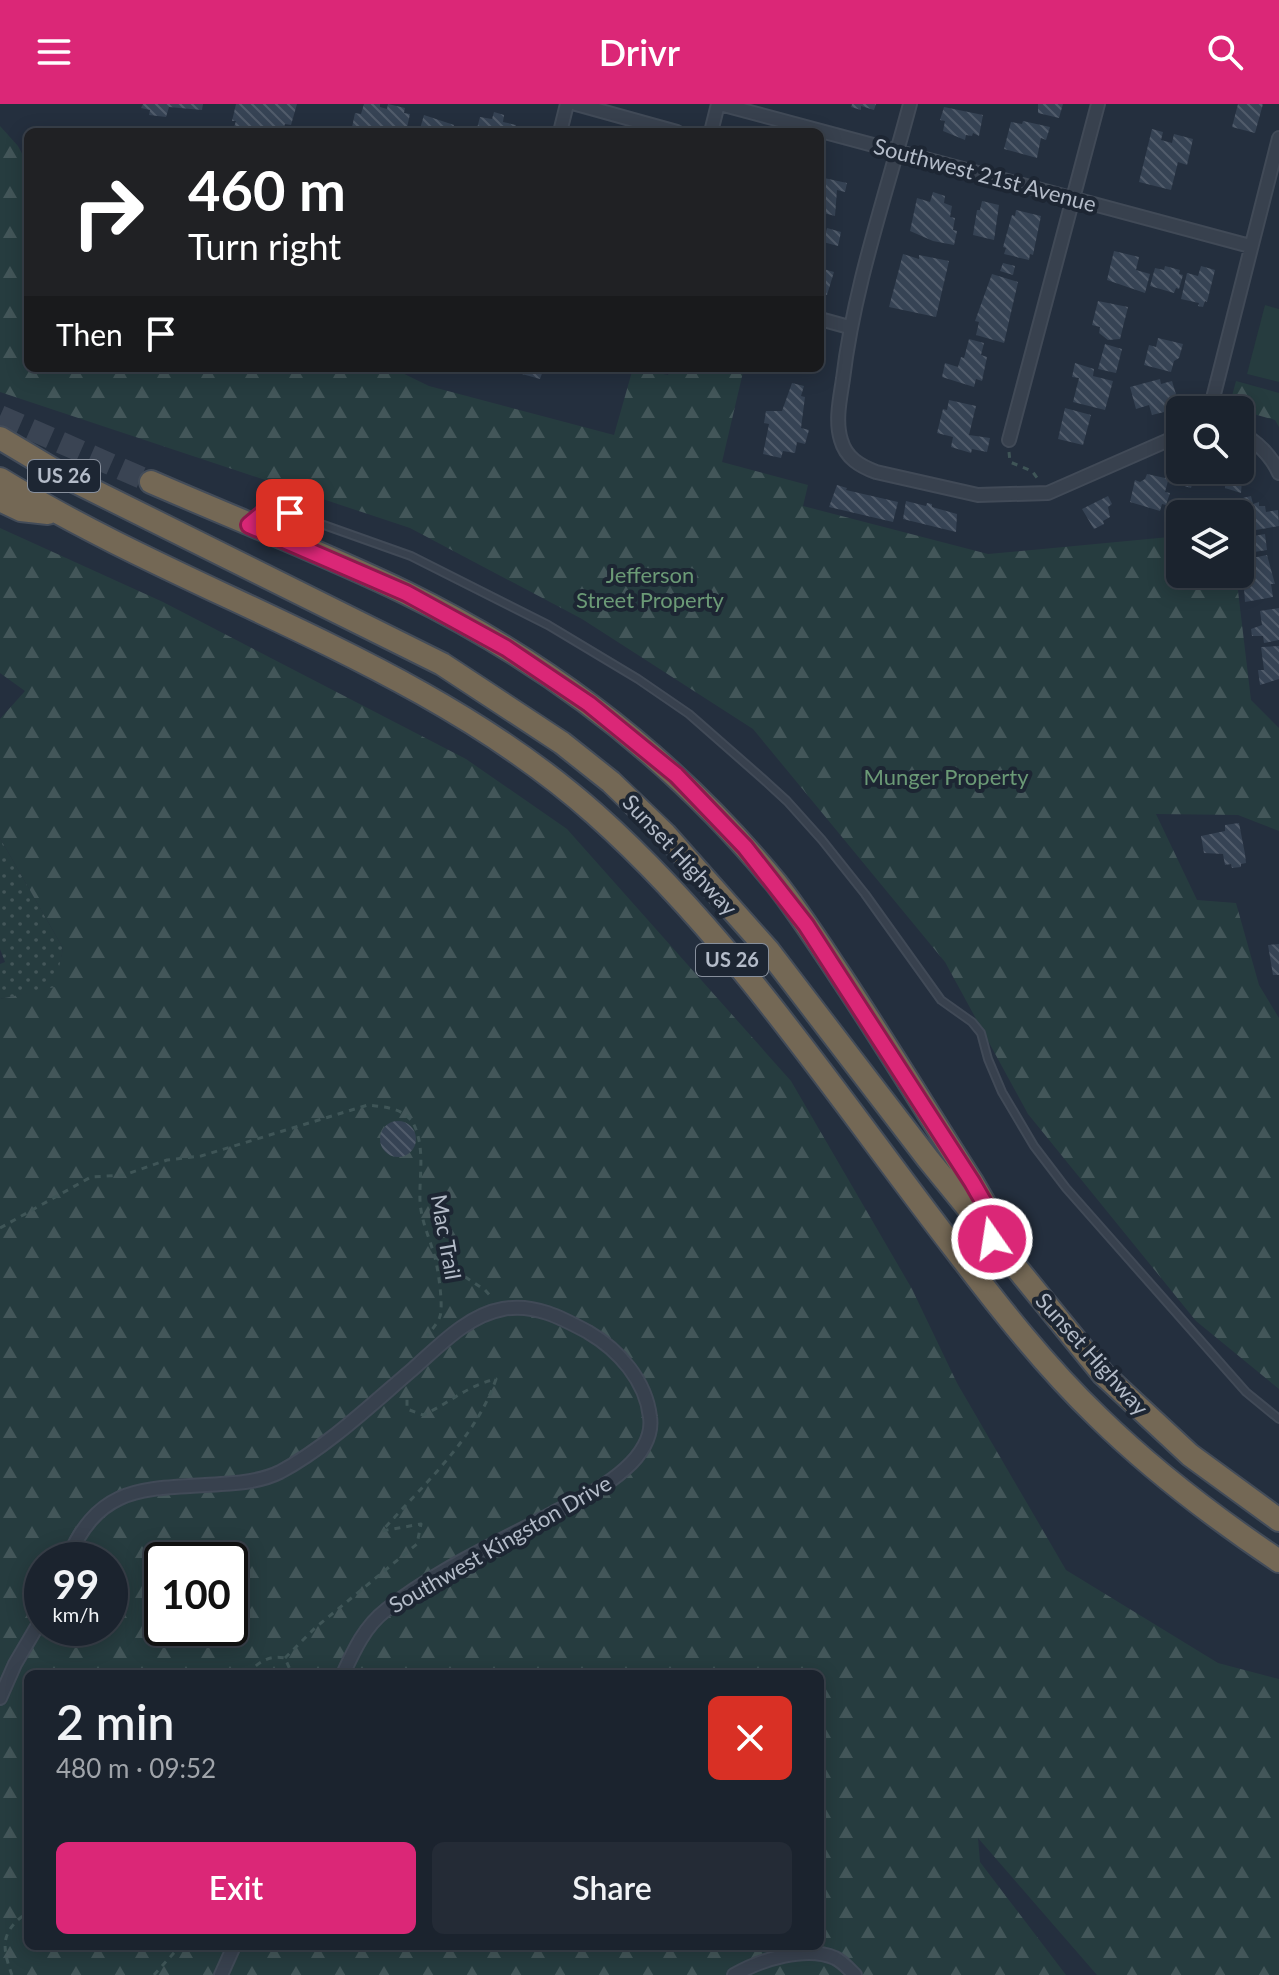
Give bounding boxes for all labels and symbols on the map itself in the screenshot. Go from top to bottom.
street label: Southwest 21st Avenue [871,132,1099,217]
road number: US 26 [28,460,100,492]
pin [256,479,324,547]
park label: Jefferson Street Property [576,561,725,613]
park label: Munger Property [863,763,1029,790]
street label: Sunset Highway [617,789,744,921]
road number: US 26 [696,944,768,976]
street label: Mac Trail [426,1192,467,1282]
position arrow [950,1197,1034,1281]
street label: Sunset Highway [1030,1287,1155,1421]
street label: Southwest Kingston Drive [384,1469,616,1618]
speed limit sign: 100 [144,1542,248,1646]

